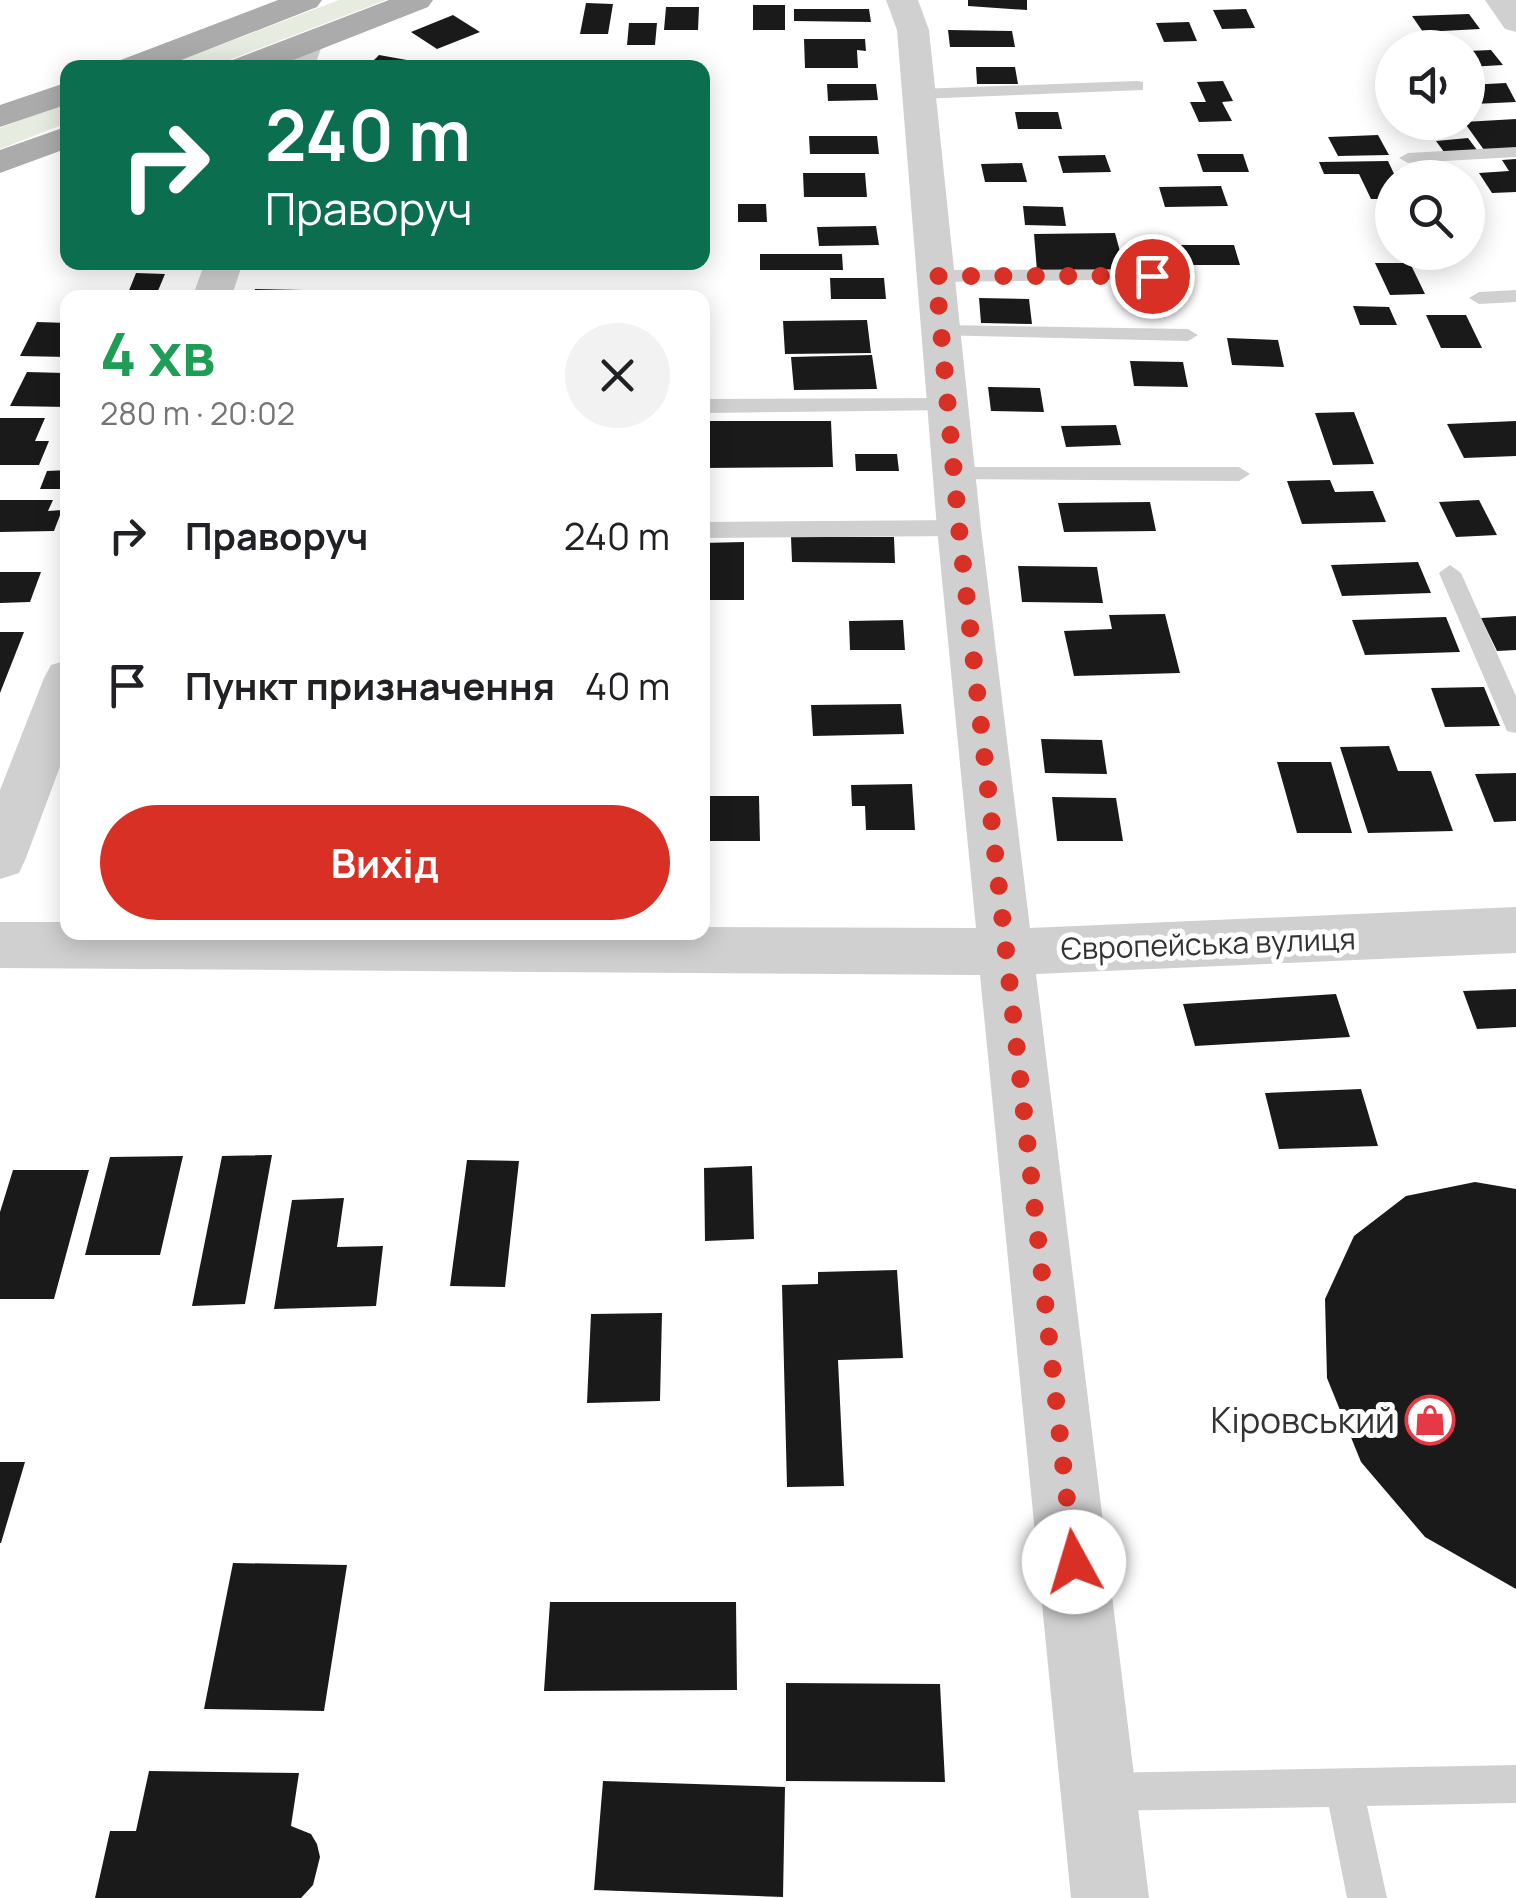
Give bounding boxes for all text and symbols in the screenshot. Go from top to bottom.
map controls [1375,30,1485,270]
button: sound [1375,30,1485,140]
text: 240 m [265,86,471,182]
icon: right [100,100,230,230]
button: search [1375,160,1485,270]
text: Праворуч [265,177,472,239]
pin [1110,234,1195,319]
icon: arrive [1125,249,1180,304]
text: 4 хв [100,312,215,394]
button: close [565,323,670,428]
text: 280 m · 20:02 [100,391,295,435]
icon: right [100,508,155,563]
text: Праворуч [185,509,368,561]
text: 240 m [564,509,670,561]
icon: arrive [100,658,155,713]
text: Пункт призначення [185,659,555,711]
text: 40 m [585,659,670,711]
button: Вихід [100,805,670,920]
street label: Європейська вулиця [1060,917,1356,969]
shop icon: Кіровський [1404,1394,1456,1446]
place label: Кіровський [1211,1396,1395,1444]
position arrow [1022,1510,1126,1614]

